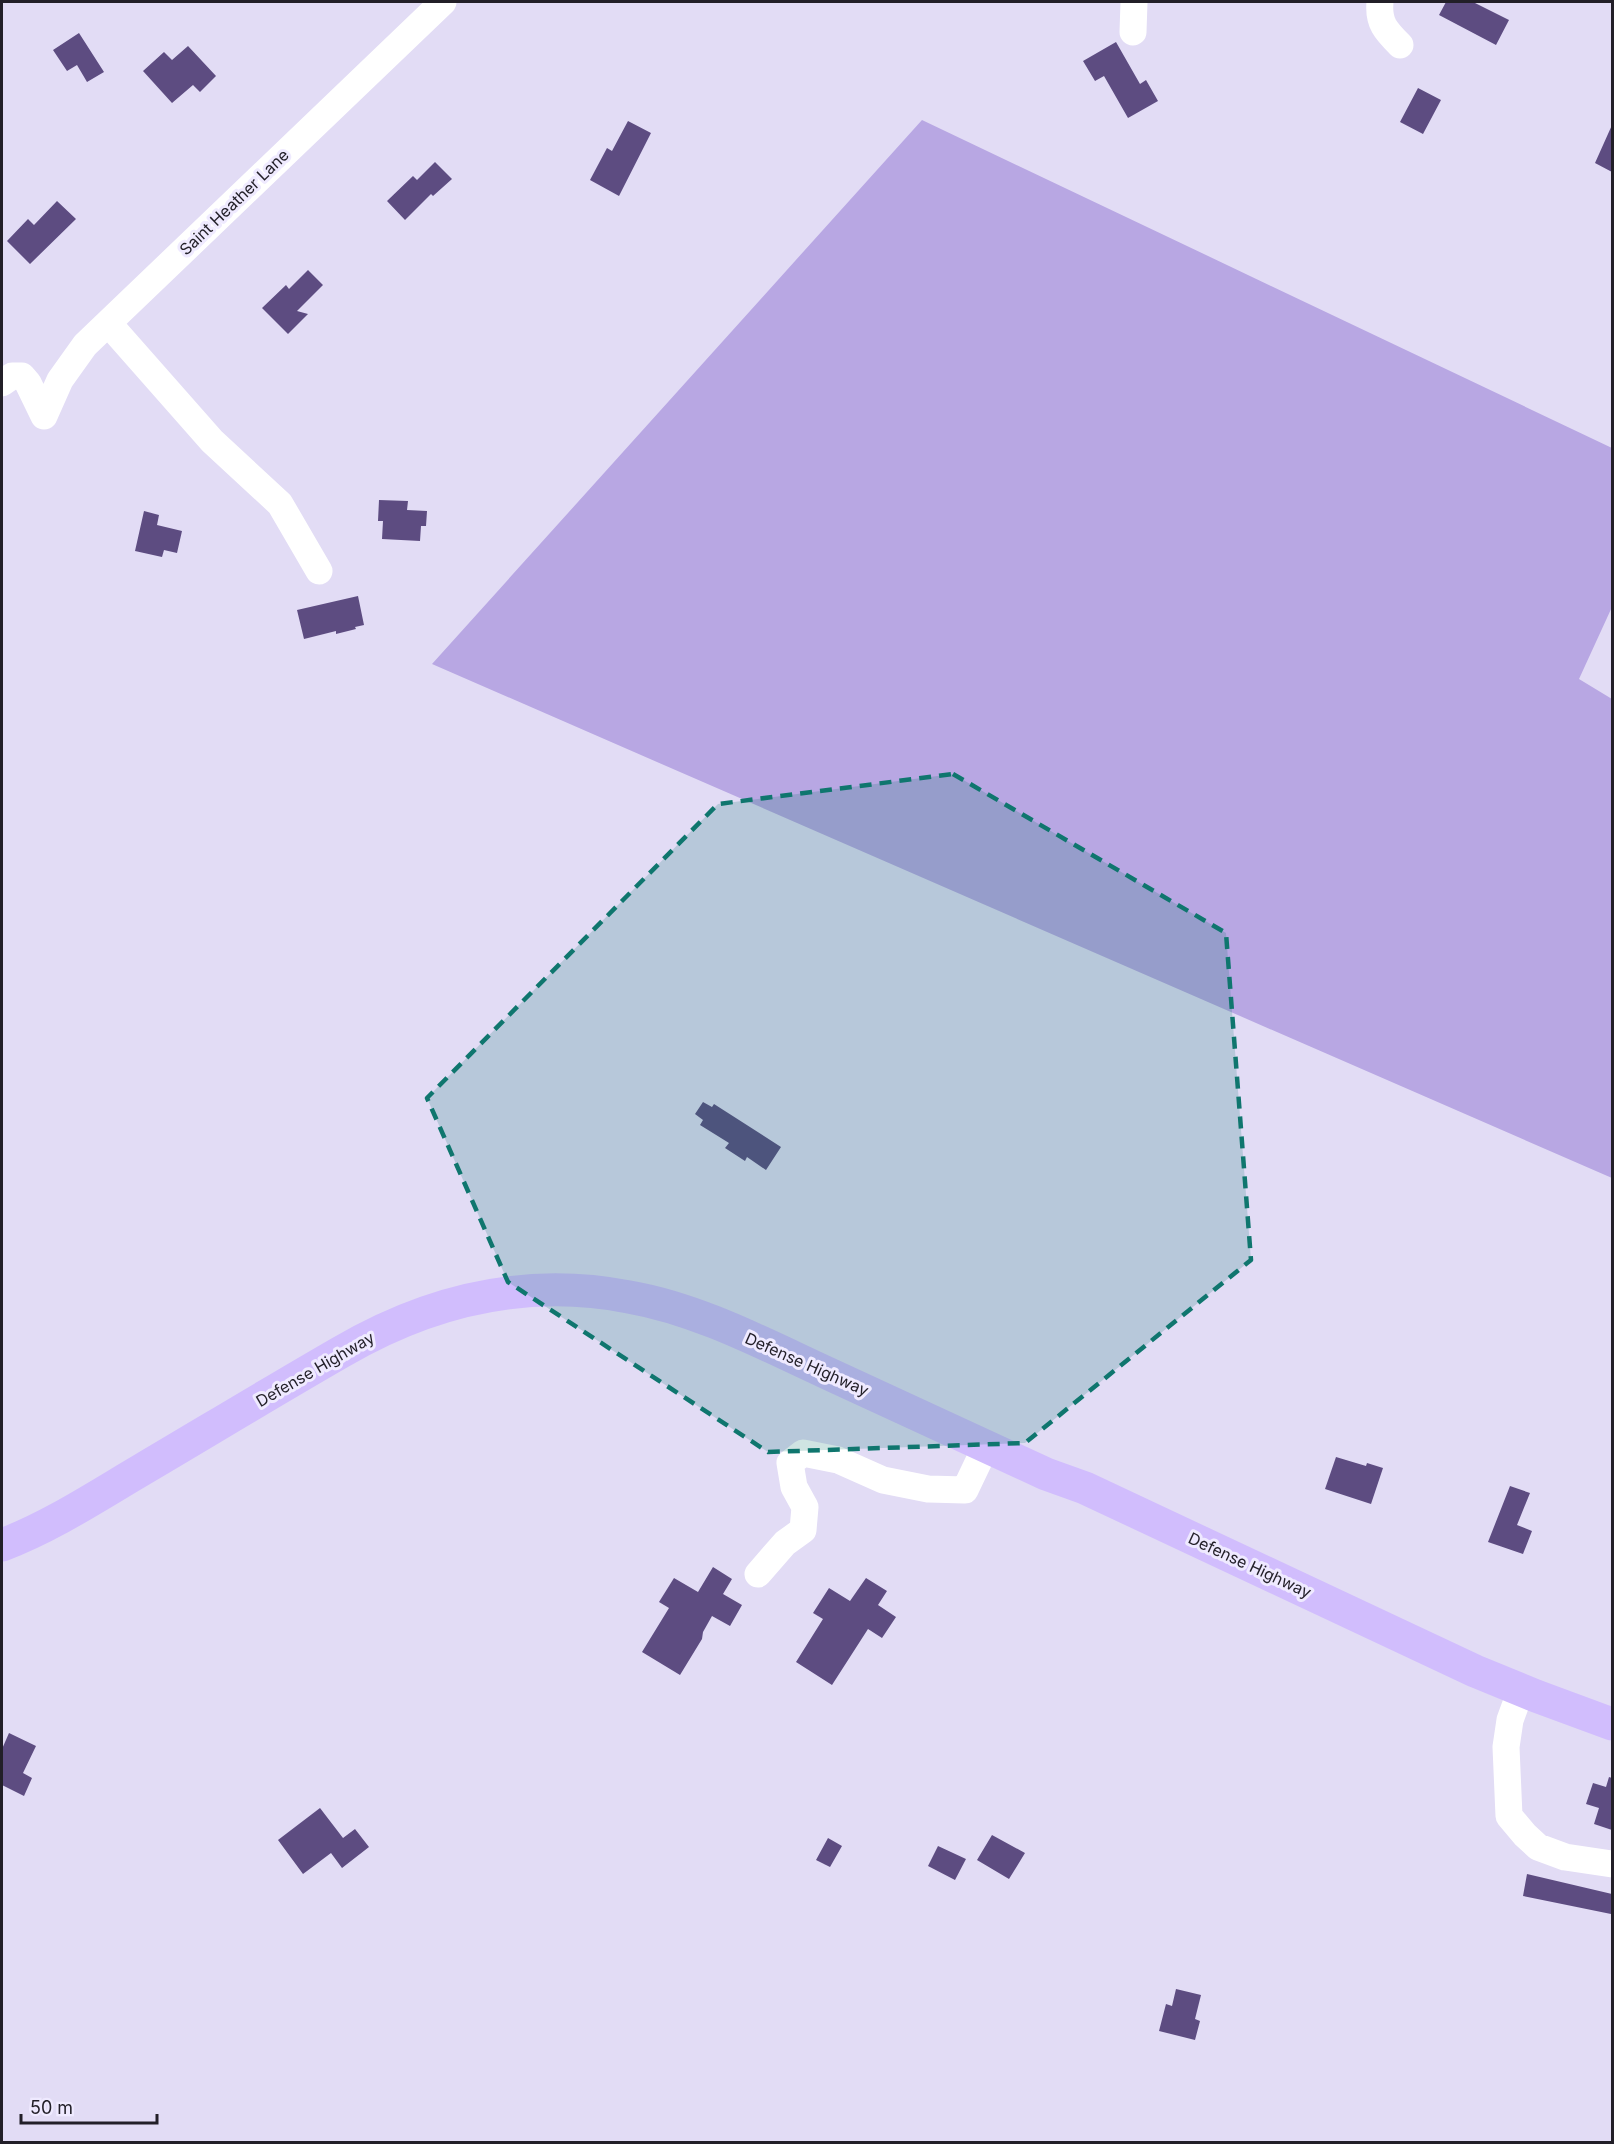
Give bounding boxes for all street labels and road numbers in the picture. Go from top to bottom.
street label: Saint Heather Lane [175,145,293,259]
street label: Defense Highway [252,1327,378,1411]
street label: Defense Highway [742,1328,872,1400]
street label: Defense Highway [1185,1528,1315,1602]

